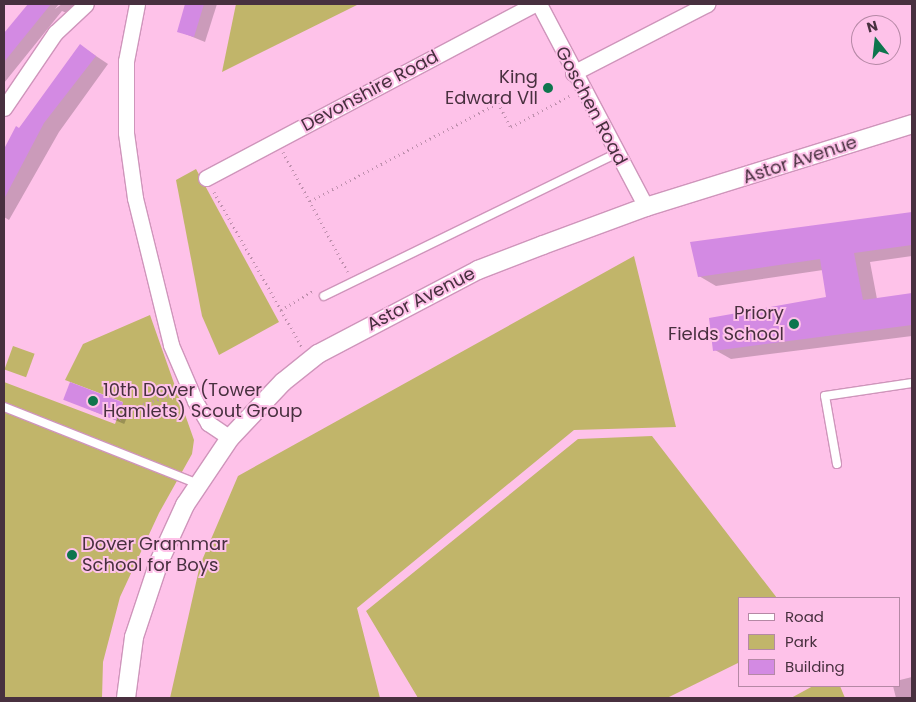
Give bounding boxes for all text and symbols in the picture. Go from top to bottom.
north arrow [851,15,901,65]
text: N [864,15,880,38]
street label: Goschen Road [551,43,631,169]
street label: Devonshire Road [298,46,442,136]
place label: King Edward VII [445,67,538,110]
marker: King Edward VII [542,82,554,94]
street label: Astor Avenue [740,131,860,189]
street label: Astor Avenue [363,262,479,336]
place label: Priory Fields School [668,303,784,346]
marker: Priory Fields School [788,318,800,330]
place label: 10th Dover (Tower Hamlets) Scout Group [103,380,302,422]
marker: 10th Dover (Tower Hamlets) Scout Group [87,395,99,407]
place label: Dover Grammar School for Boys [82,534,228,576]
marker: Dover Grammar School for Boys [66,549,78,561]
legend [738,597,901,687]
text: Road [785,606,824,627]
text: Park [785,631,817,652]
text: Building [785,656,845,677]

